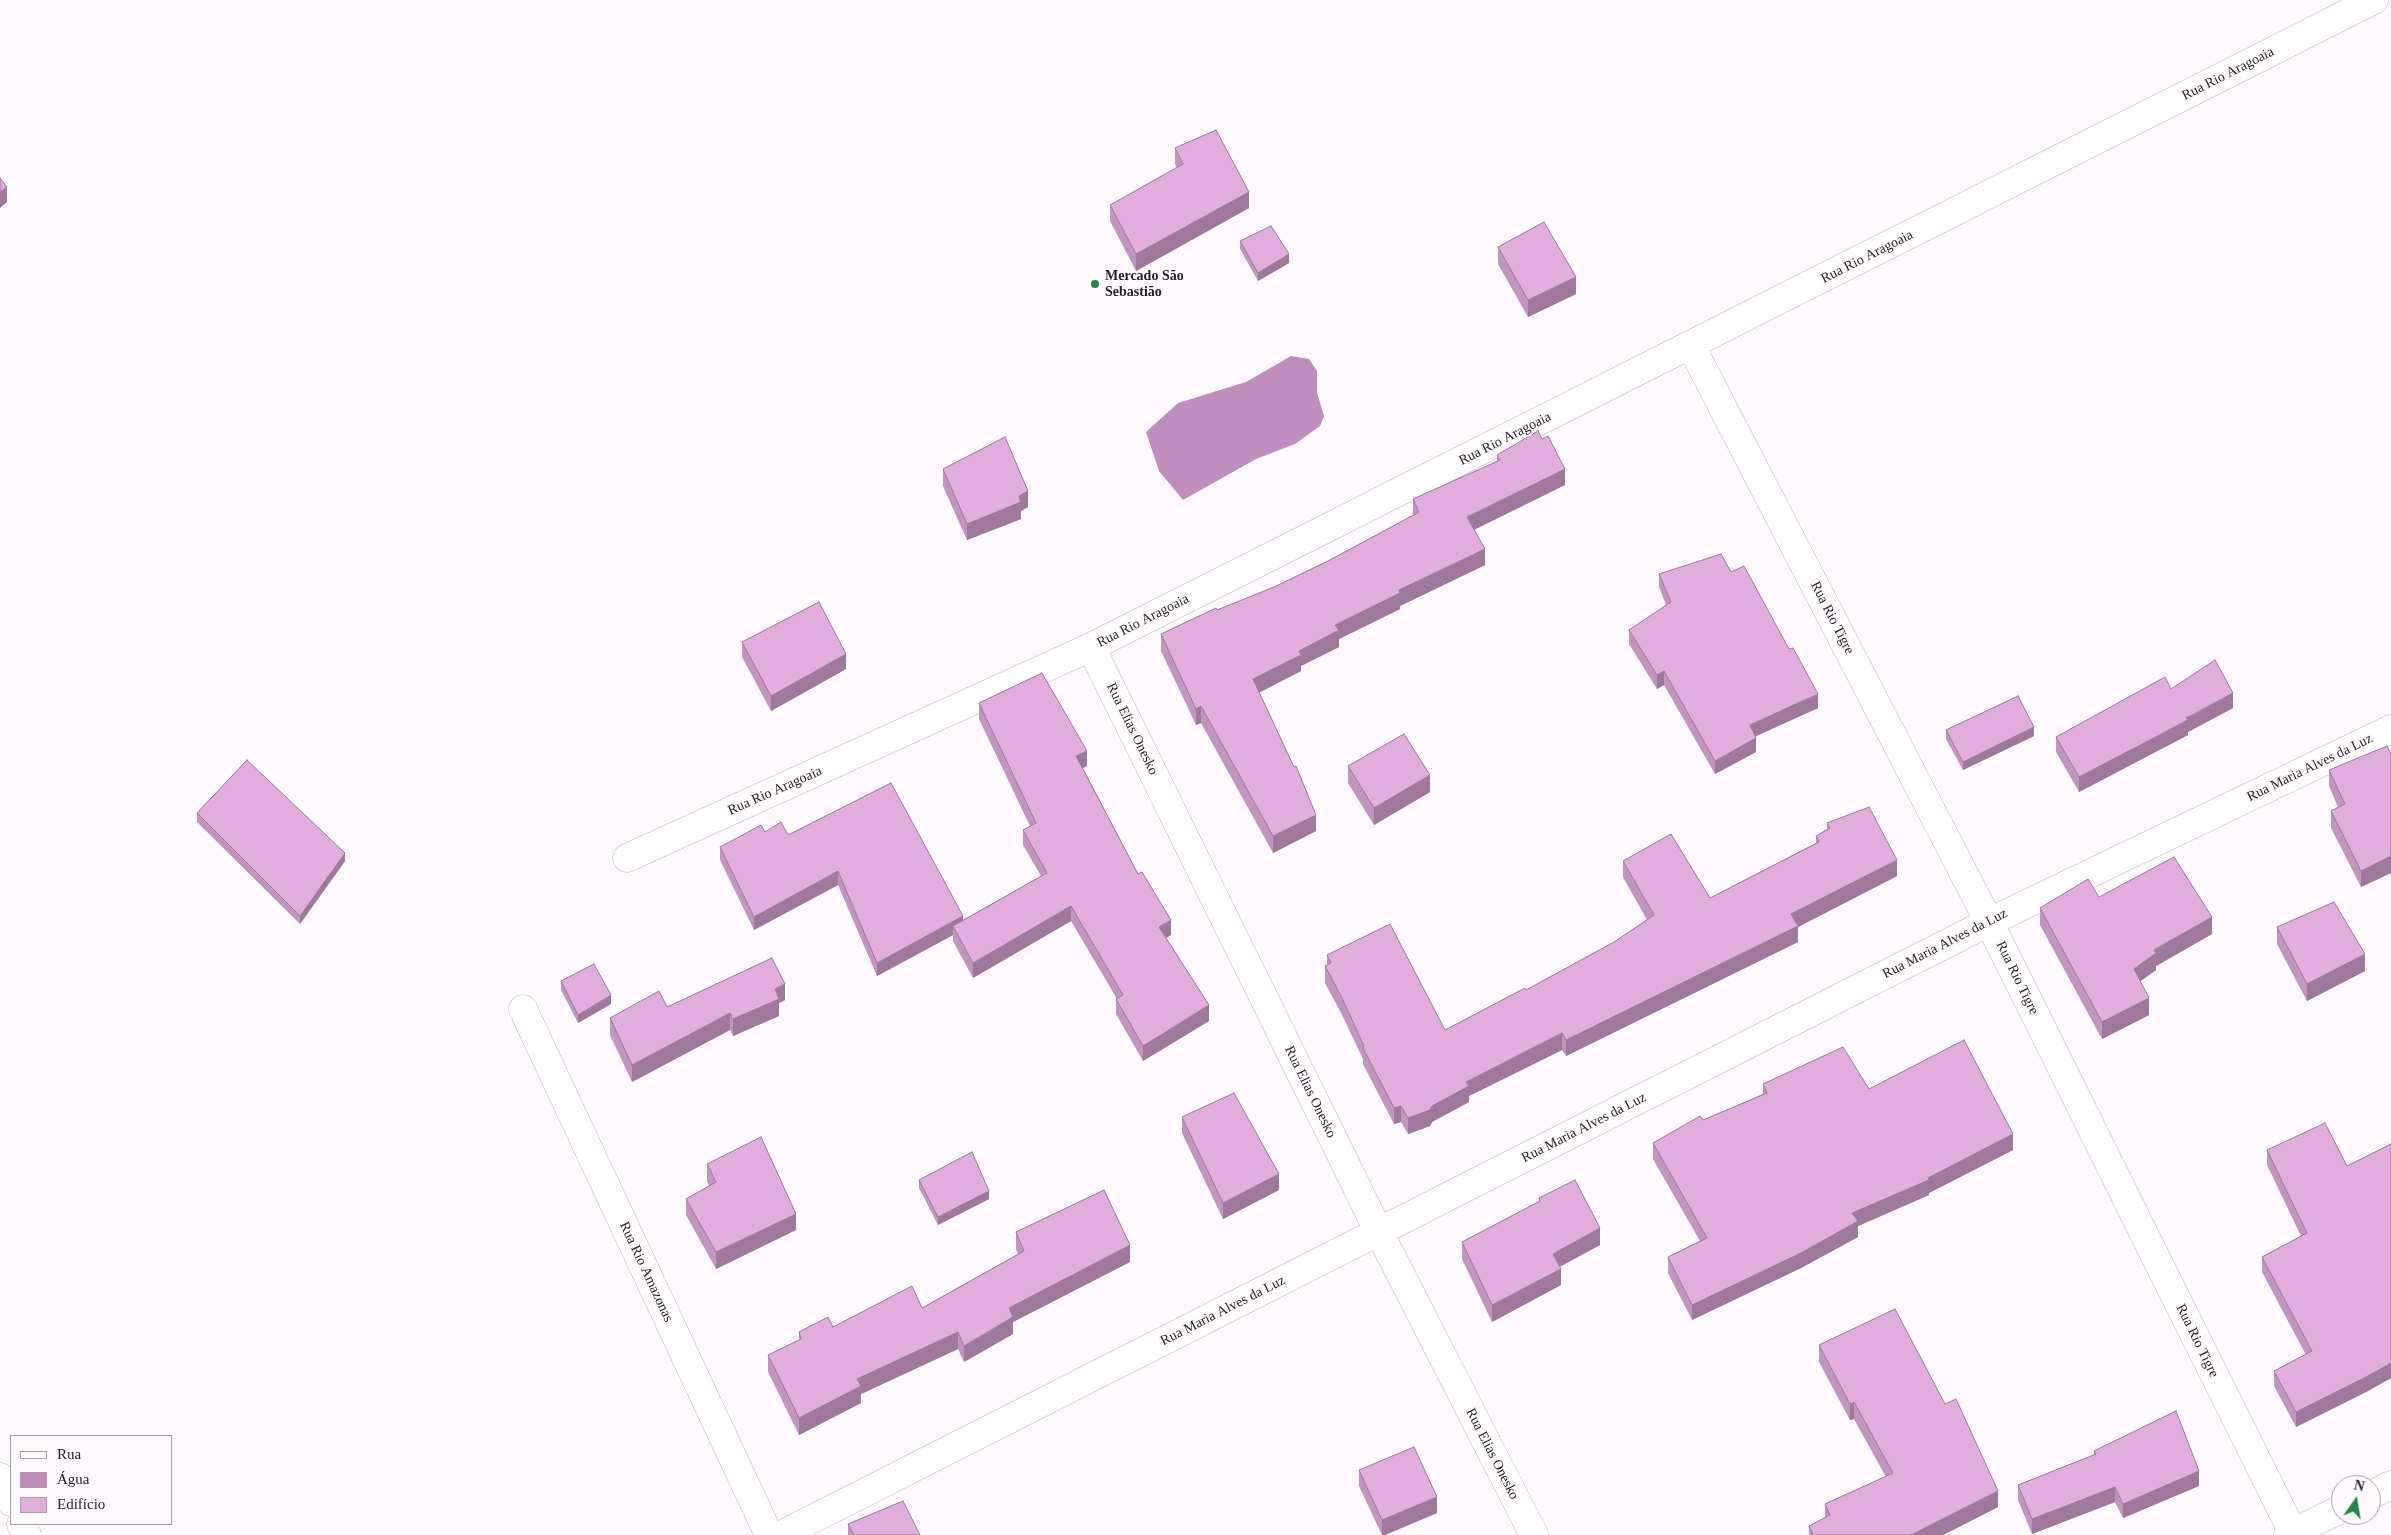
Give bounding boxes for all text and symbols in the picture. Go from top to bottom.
street label: Rua Rio Aragoaia [2179,44,2277,104]
street label: Rua Rio Aragoaia [1818,227,1916,287]
place label: Mercado São Sebastião [1105,268,1184,300]
marker: Mercado São Sebastião [1089,278,1101,290]
street label: Rua Rio Aragoaia [1456,409,1554,469]
street label: Rua Rio Tigre [1806,579,1858,657]
street label: Rua Rio Aragoaia [1094,591,1192,651]
street label: Rua Elias Onesko [1102,680,1162,778]
street label: Rua Maria Alves da Luz [2244,730,2376,806]
street label: Rua Rio Aragoaia [725,763,825,819]
street label: Rua Maria Alves da Luz [1880,905,2010,983]
street label: Rua Rio Tigre [1992,939,2042,1017]
street label: Rua Elias Onesko [1280,1043,1340,1141]
street label: Rua Maria Alves da Luz [1519,1089,1649,1167]
street label: Rua Rio Amazonas [615,1219,677,1325]
street label: Rua Maria Alves da Luz [1158,1272,1288,1350]
street label: Rua Rio Tigre [2172,1302,2222,1380]
street label: Rua Elias Onesko [1462,1405,1522,1503]
legend [10,1435,172,1525]
text: Rua [57,1446,81,1462]
text: Água [57,1471,90,1487]
north arrow [2331,1475,2381,1525]
text: N [2353,1477,2366,1494]
text: Edifício [57,1496,105,1512]

